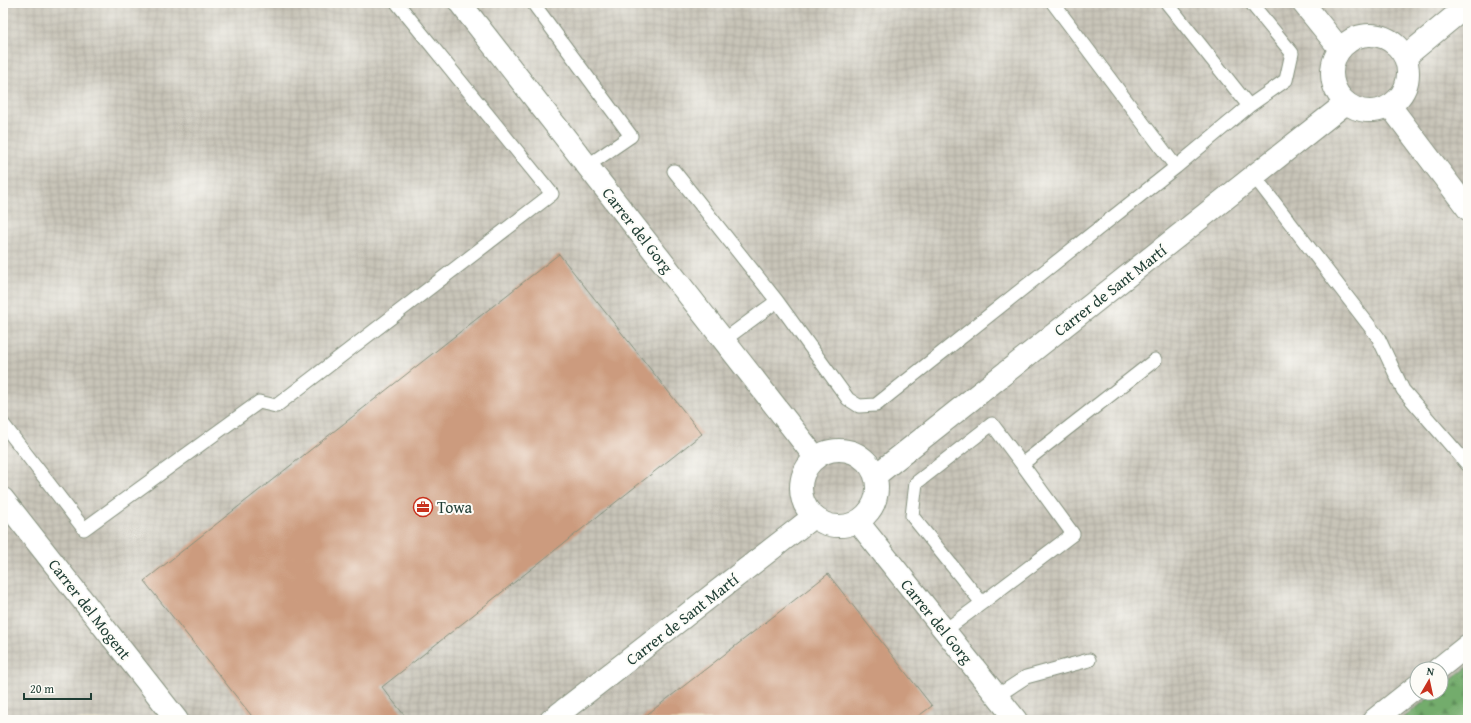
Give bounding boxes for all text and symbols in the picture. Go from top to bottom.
street label: Carrer del Gorg [597,182,679,278]
street label: Carrer de Sant Martí [1048,238,1172,342]
place label: Towa [437,495,472,519]
office icon: Towa [412,496,434,518]
street label: Carrer del Mogent [43,553,137,665]
street label: Carrer de Sant Martí [620,567,744,671]
street label: Carrer del Gorg [895,573,979,669]
north arrow [1409,661,1449,701]
text: N [1426,663,1436,680]
scale bar [24,675,91,701]
text: 20 m [30,680,54,697]

